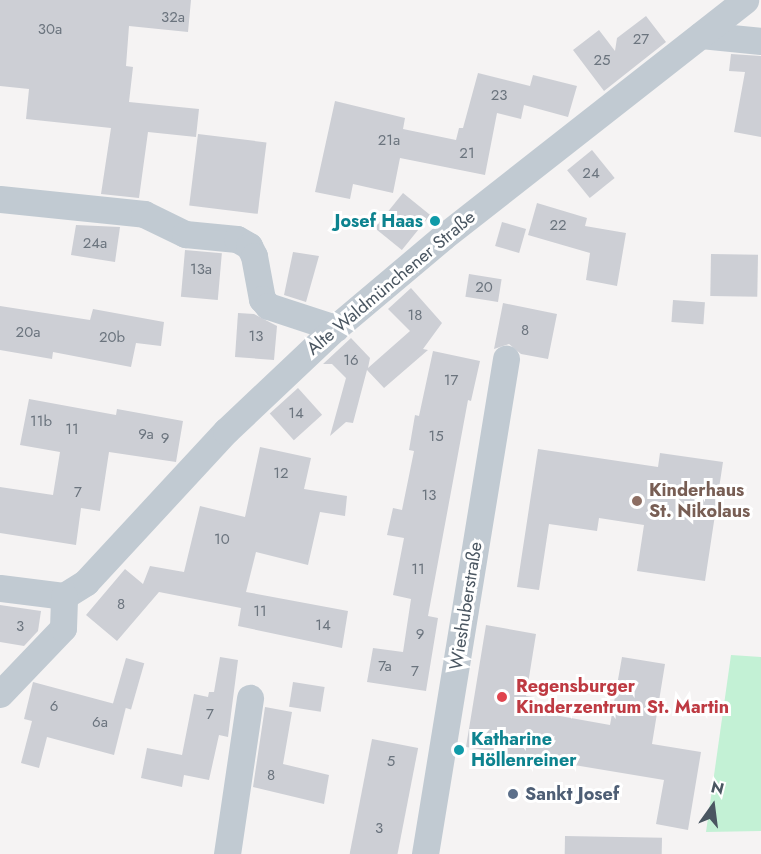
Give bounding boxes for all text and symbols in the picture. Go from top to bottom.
house number: 32a [161,9,185,27]
house number: 30a [38,21,62,39]
house number: 27 [633,31,649,49]
house number: 25 [594,52,610,70]
house number: 23 [491,87,507,105]
house number: 21a [378,132,400,150]
house number: 21 [459,145,475,163]
house number: 24 [582,165,600,183]
street label: Alte Waldmünchener Straße [302,206,480,360]
place label: Josef Haas [335,210,423,232]
marker: Josef Haas [428,214,442,228]
house number: 22 [549,217,567,235]
house number: 24a [83,235,107,253]
house number: 13a [190,261,212,279]
house number: 20 [475,279,493,297]
house number: 18 [408,307,422,325]
house number: 8 [521,322,529,340]
house number: 20a [16,324,40,342]
house number: 13 [249,328,263,346]
house number: 20b [99,329,125,347]
house number: 16 [343,352,359,370]
house number: 17 [444,372,458,390]
house number: 14 [288,405,304,423]
house number: 11b [30,413,52,431]
house number: 11 [65,421,79,439]
house number: 9a [138,426,154,444]
house number: 15 [428,428,444,446]
house number: 9 [161,430,169,448]
house number: 12 [273,465,289,483]
place label: Kinderhaus St. Nikolaus [649,480,750,522]
house number: 7 [74,484,82,502]
house number: 13 [422,487,436,505]
marker: Kinderhaus St. Nikolaus [630,494,644,508]
house number: 10 [214,531,230,549]
street label: Wieshuberstraße [445,540,487,672]
house number: 11 [411,561,425,579]
house number: 8 [117,596,125,614]
house number: 11 [253,603,267,621]
house number: 14 [315,617,331,635]
house number: 3 [16,618,24,636]
house number: 9 [416,626,424,644]
house number: 7a [378,658,392,676]
house number: 7 [411,663,419,681]
place label: Regensburger Kinderzentrum St. Martin [516,676,729,718]
marker: Regensburger Kinderzentrum St. Martin [493,688,511,706]
house number: 6 [50,698,58,716]
house number: 7 [206,706,214,724]
house number: 6a [92,714,108,732]
place label: Katharine Höllenreiner [471,729,577,771]
marker: Katharine Höllenreiner [452,743,466,757]
house number: 5 [387,753,395,771]
house number: 8 [267,767,275,785]
text: N [709,775,726,801]
north arrow [683,776,743,836]
place label: Sankt Josef [525,783,619,805]
marker: Sankt Josef [506,787,520,801]
house number: 3 [375,820,383,838]

